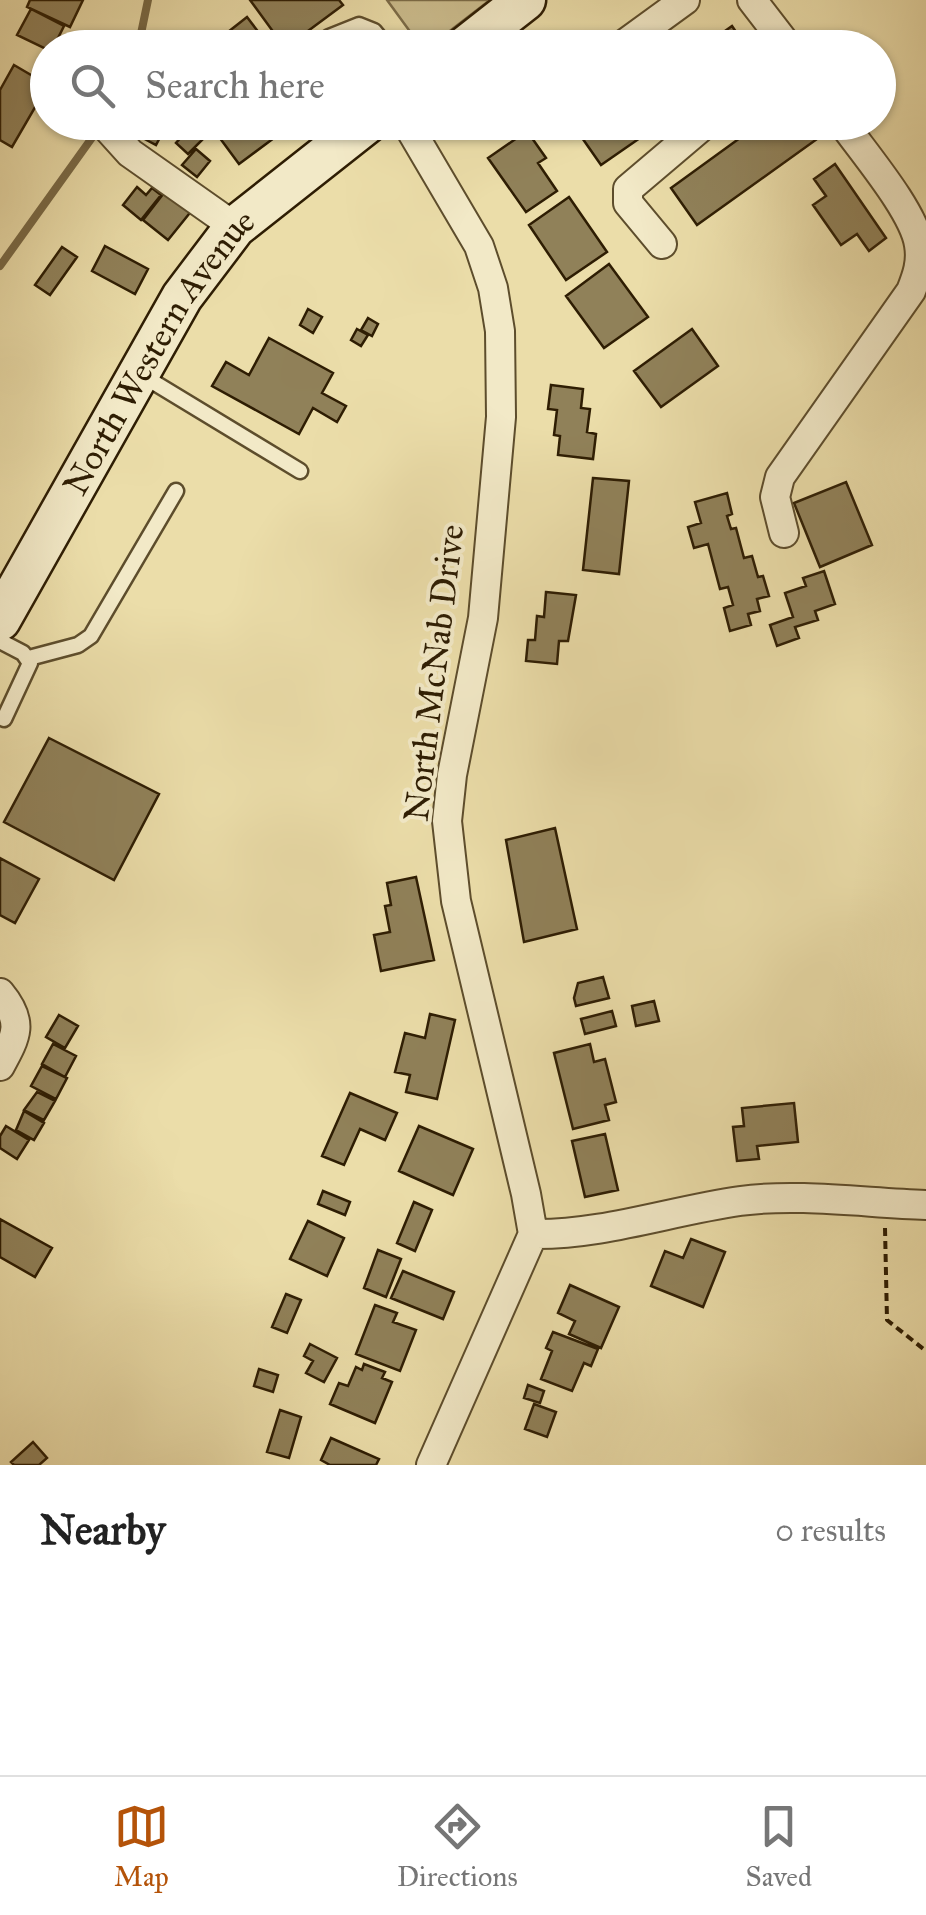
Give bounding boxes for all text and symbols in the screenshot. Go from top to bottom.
search box [30,30,896,140]
icon: search [65,58,120,113]
text: Search here [145,62,325,108]
street label: North Western Avenue [53,199,263,503]
street label: North McNab Drive [394,522,474,824]
text: Nearby [40,1504,165,1556]
text: 0 results [775,1511,886,1550]
tab: Map [114,1799,169,1894]
tab: Directions [397,1799,518,1894]
tab: Saved [746,1799,812,1894]

